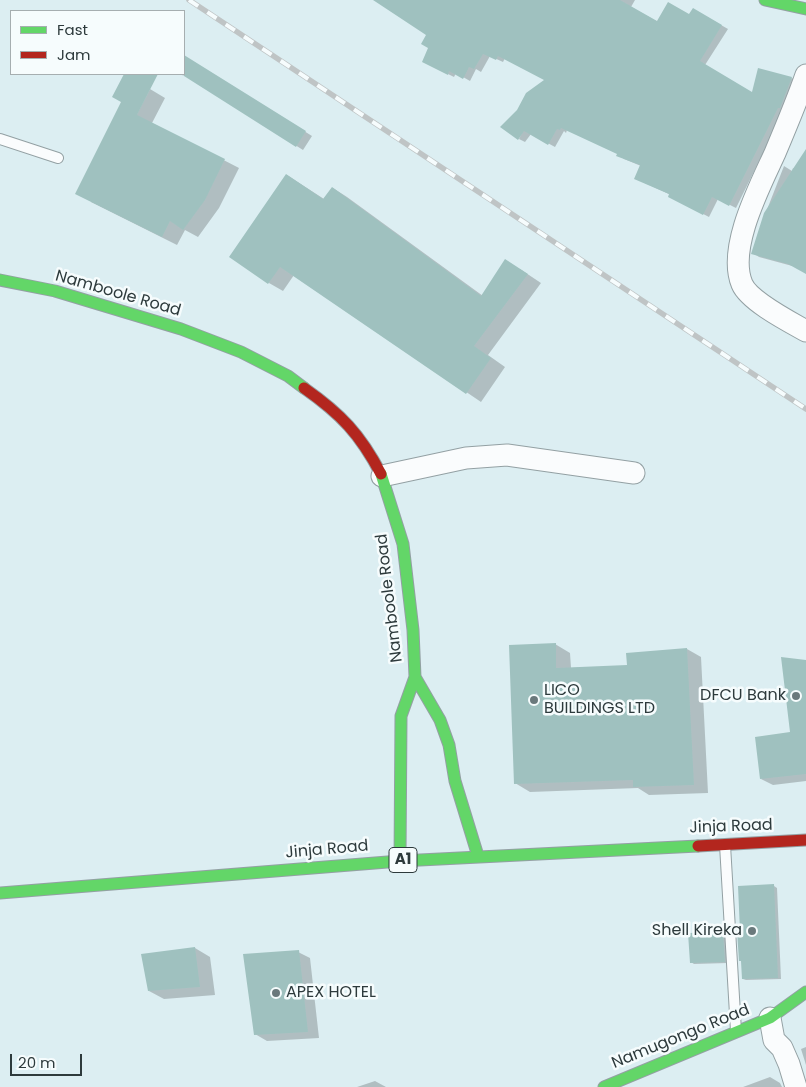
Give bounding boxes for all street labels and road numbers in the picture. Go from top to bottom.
street label: Namboole Road [53,267,183,321]
street label: Namboole Road [373,533,407,663]
street label: Jinja Road [689,816,773,838]
street label: Jinja Road [285,837,369,863]
road number: A1 [389,848,417,872]
street label: Namugongo Road [609,1001,753,1073]

